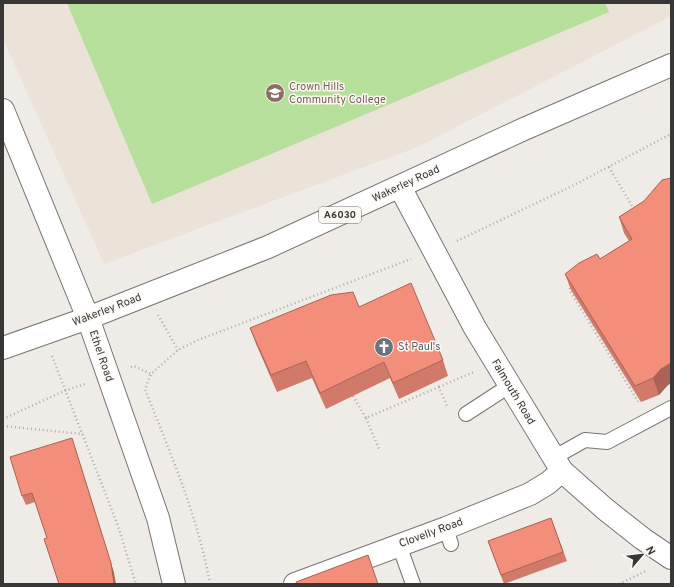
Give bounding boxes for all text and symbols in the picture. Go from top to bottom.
place label: Crown Hills Community College [289,80,386,107]
school or university icon: Crown Hills Community College [264,82,286,104]
street label: Wakerley Road [370,162,442,206]
road number: A6030 [319,207,361,223]
street label: Wakerley Road [70,290,144,330]
street label: Ethel Road [86,328,116,384]
church icon: St Paul's [373,336,395,358]
place label: St Paul's [398,340,440,354]
street label: Falmouth Road [488,357,538,427]
street label: Clovelly Road [397,515,465,551]
north arrow [622,535,662,575]
text: N [642,544,658,558]

